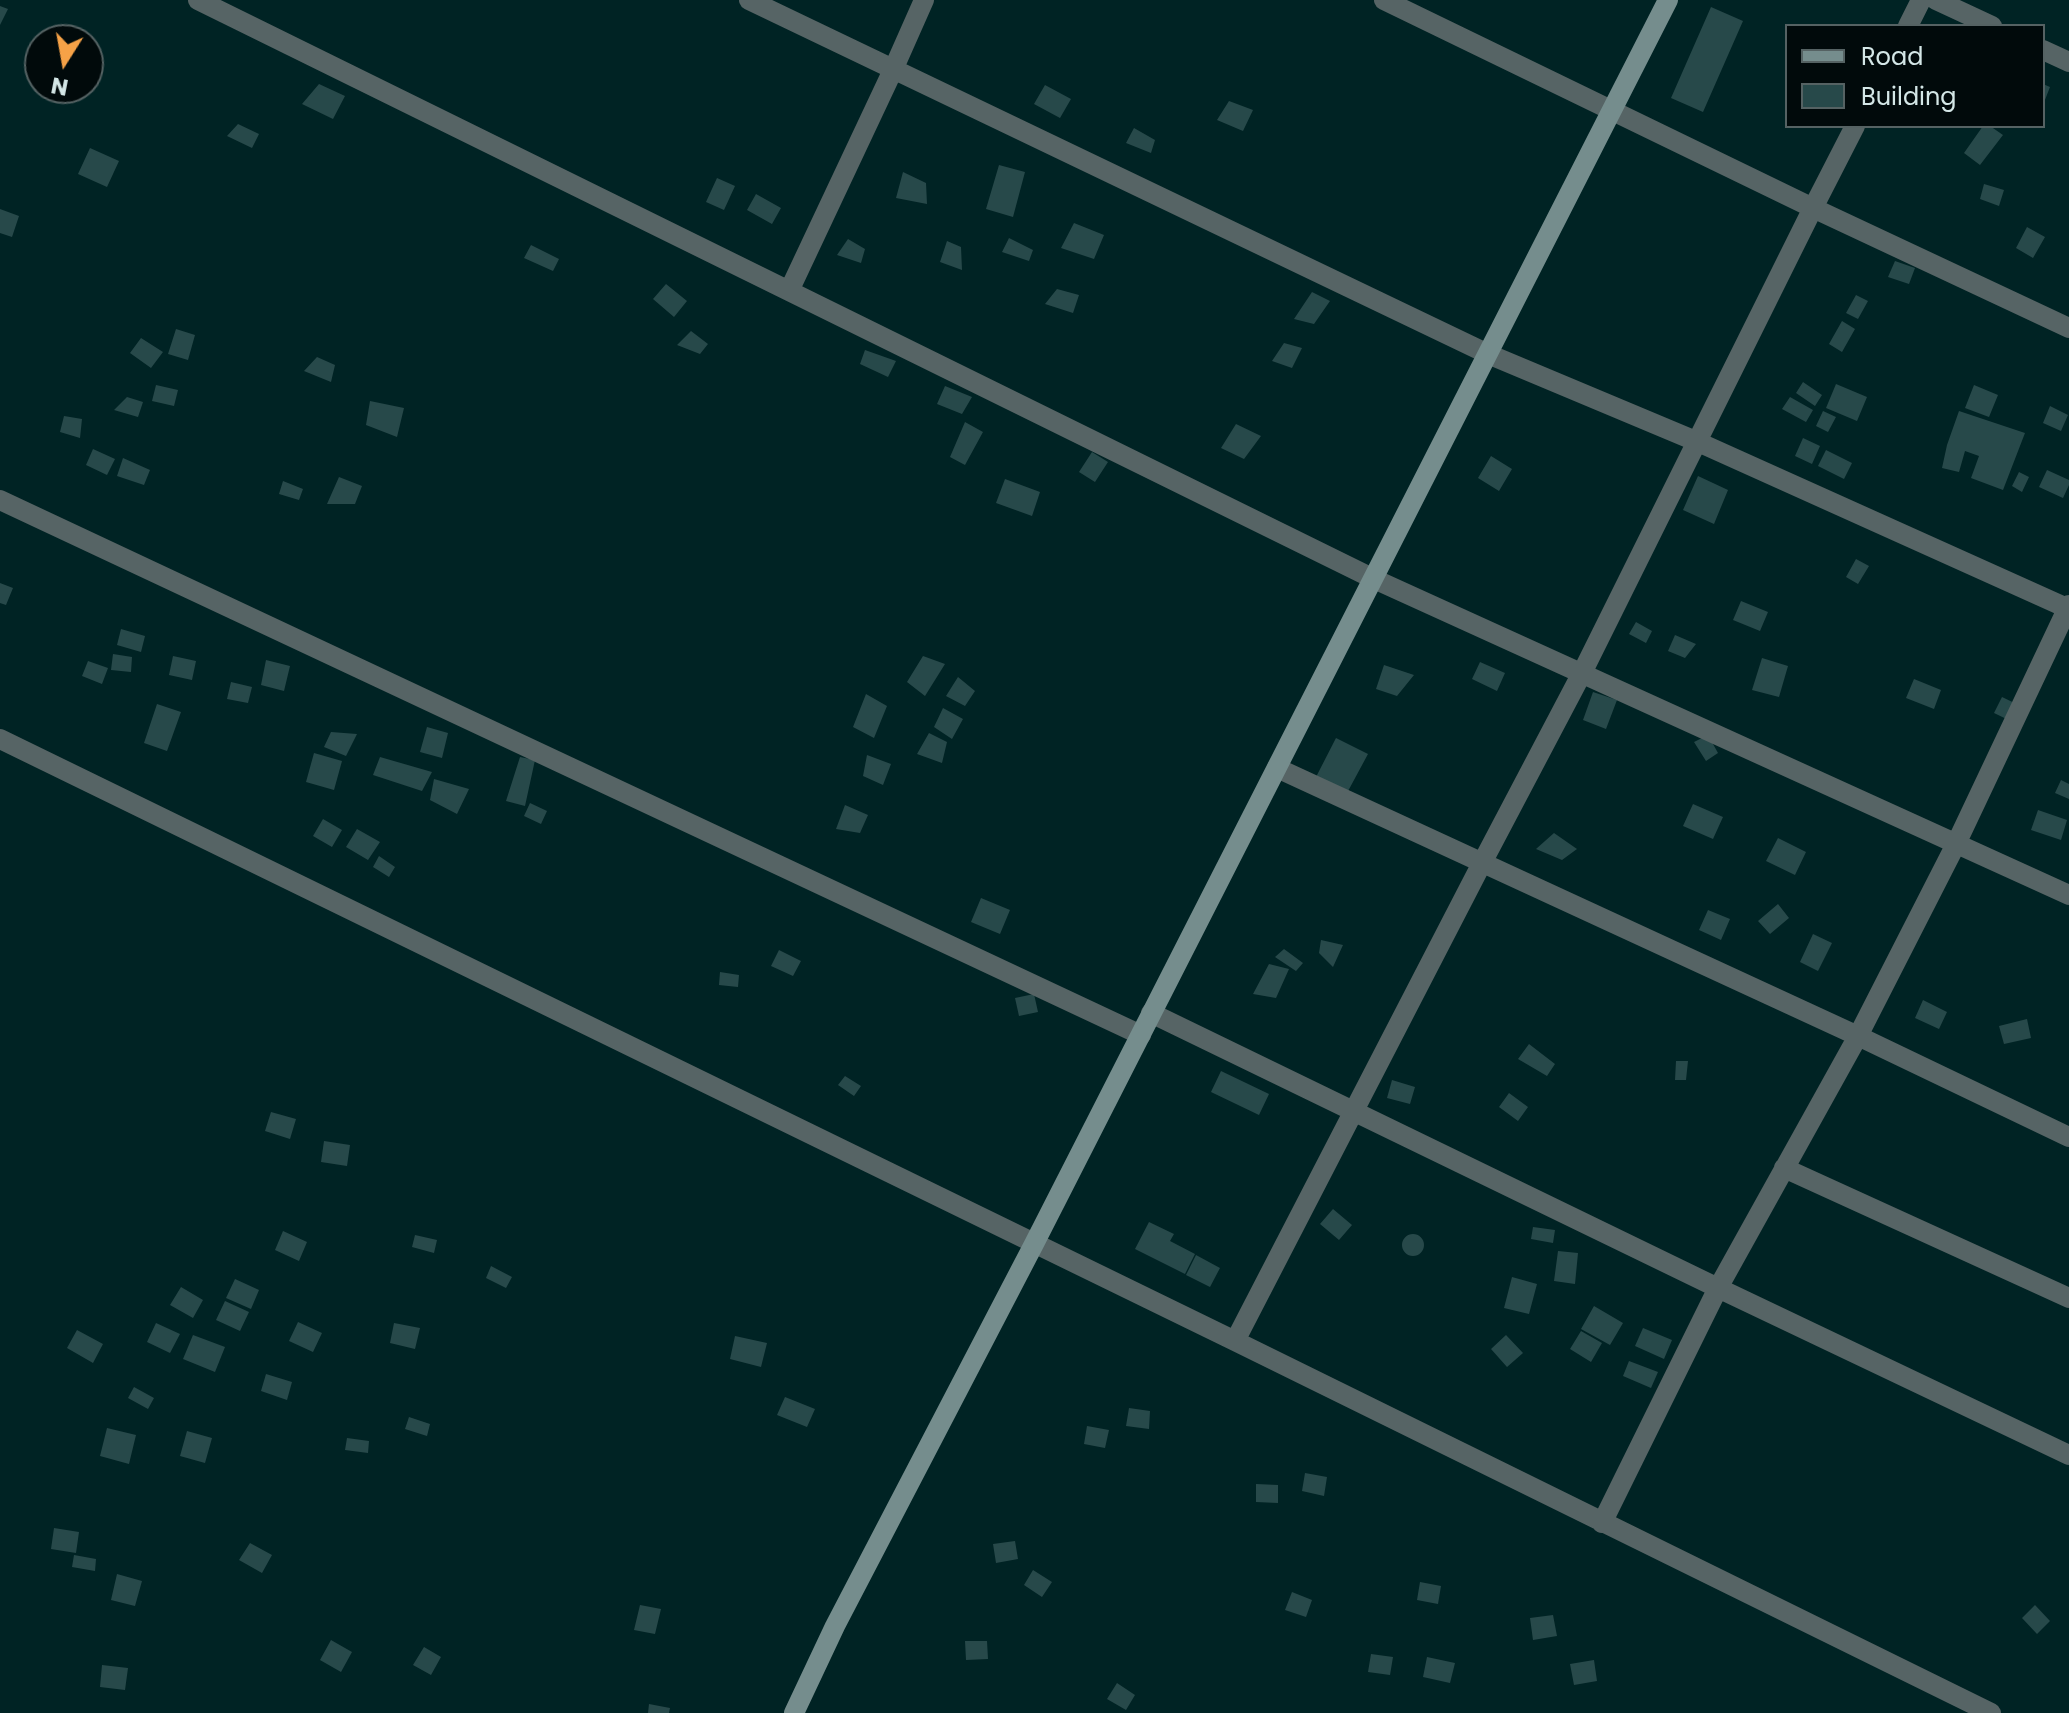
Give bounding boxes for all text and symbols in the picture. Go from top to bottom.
north arrow [24,24,104,104]
legend [1785,24,2045,128]
text: Road [1861,40,1923,73]
text: N [49,69,71,103]
text: Building [1861,80,1957,113]

